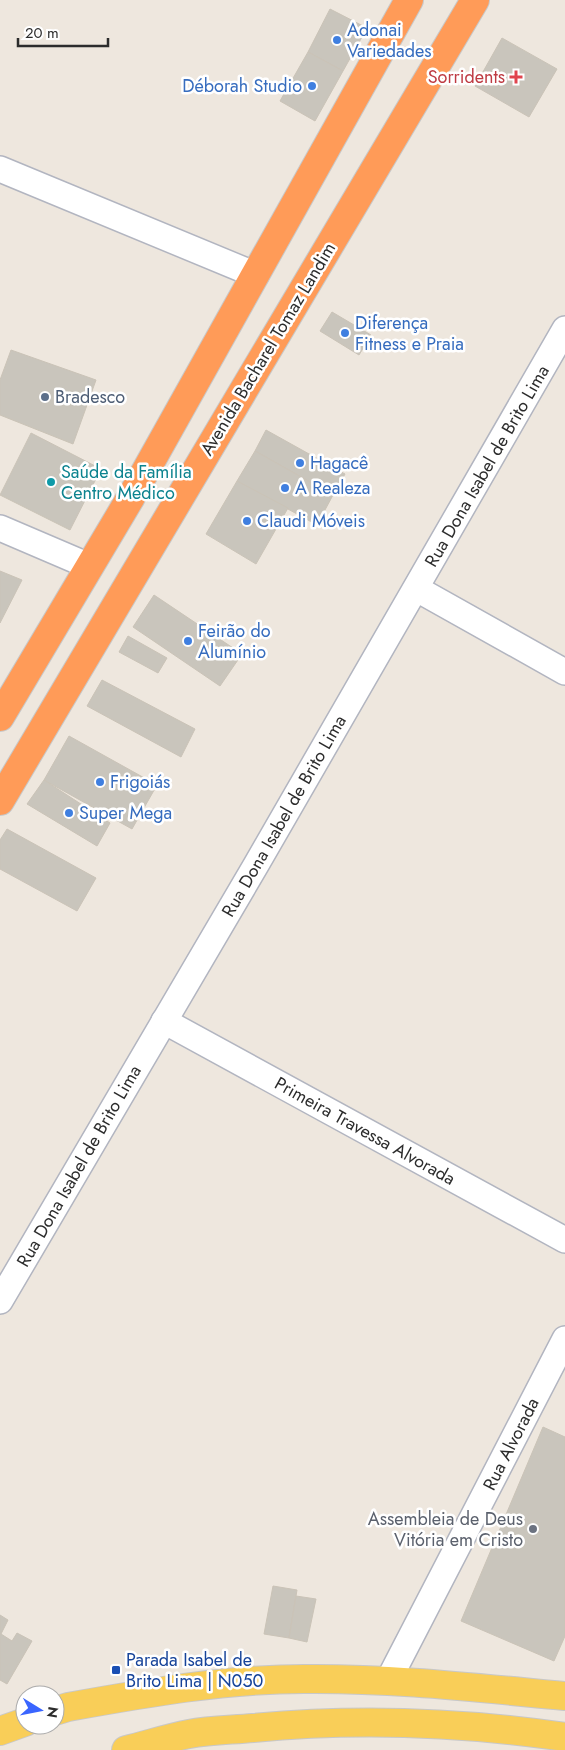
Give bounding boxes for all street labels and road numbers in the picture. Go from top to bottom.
street label: Avenida Bacharel Tomaz Landim [194,238,342,460]
street label: Rua Dona Isabel de Brito Lima [418,360,556,572]
street label: Rua Dona Isabel de Brito Lima [215,710,353,922]
street label: Rua Dona Isabel de Brito Lima [10,1060,148,1272]
street label: Primeira Travessa Alvorada [270,1070,460,1192]
street label: Rua Alvorada [477,1393,545,1495]

